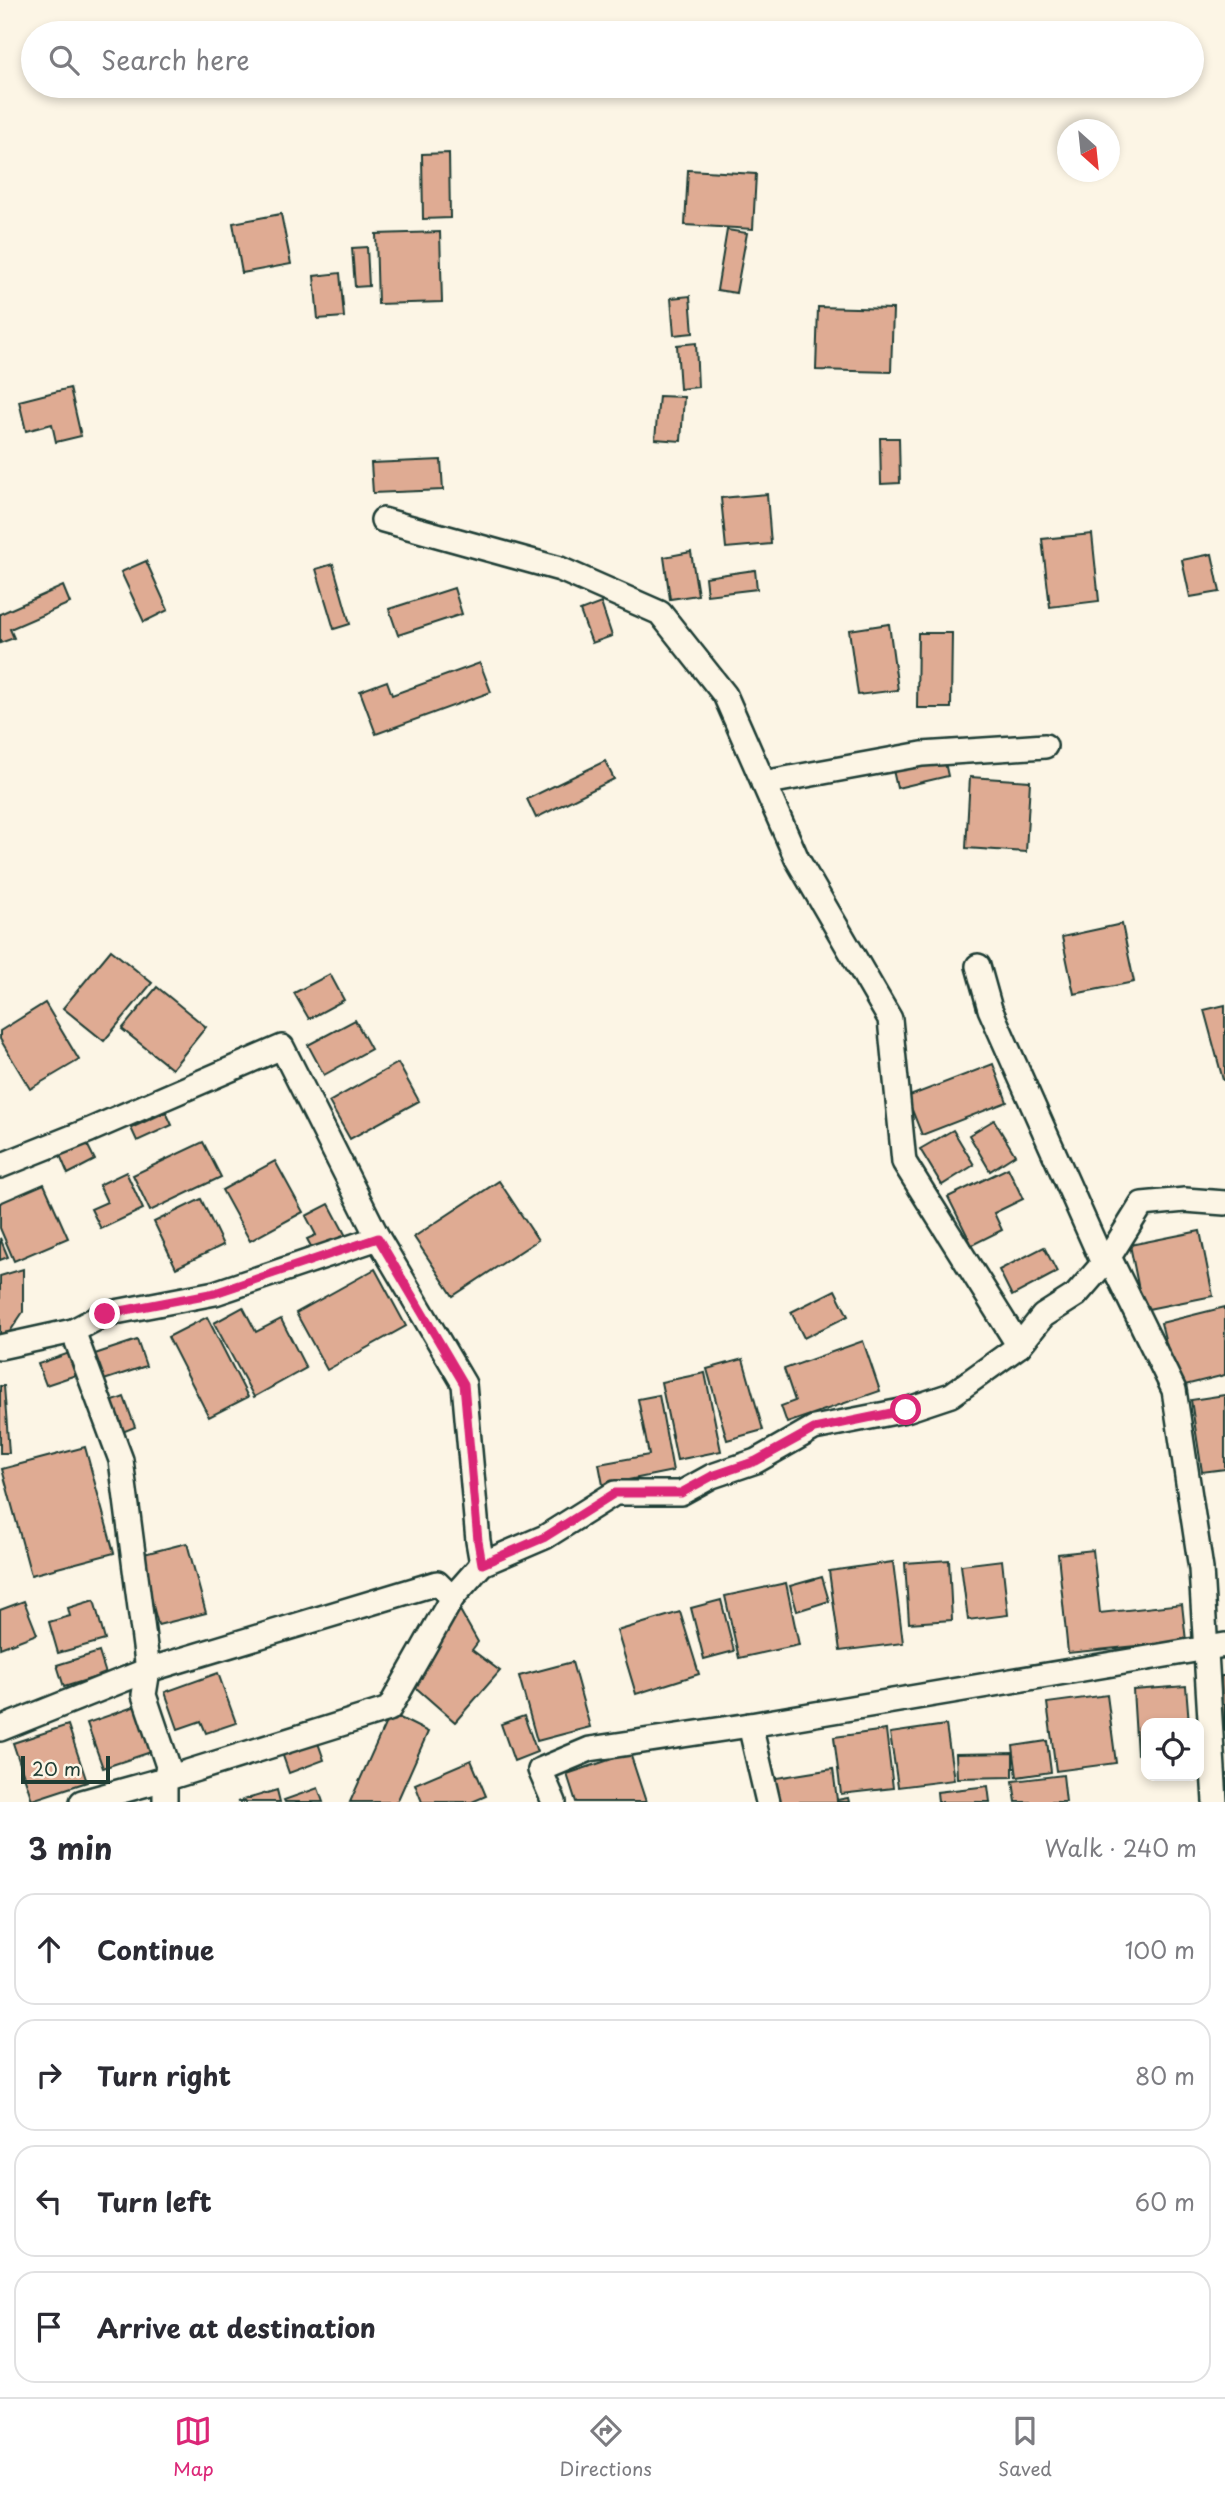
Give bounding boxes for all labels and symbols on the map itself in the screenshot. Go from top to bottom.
north arrow [1057,119,1120,182]
route end [89,1298,120,1329]
route start [890,1394,921,1425]
scale bar [21,1753,110,1785]

